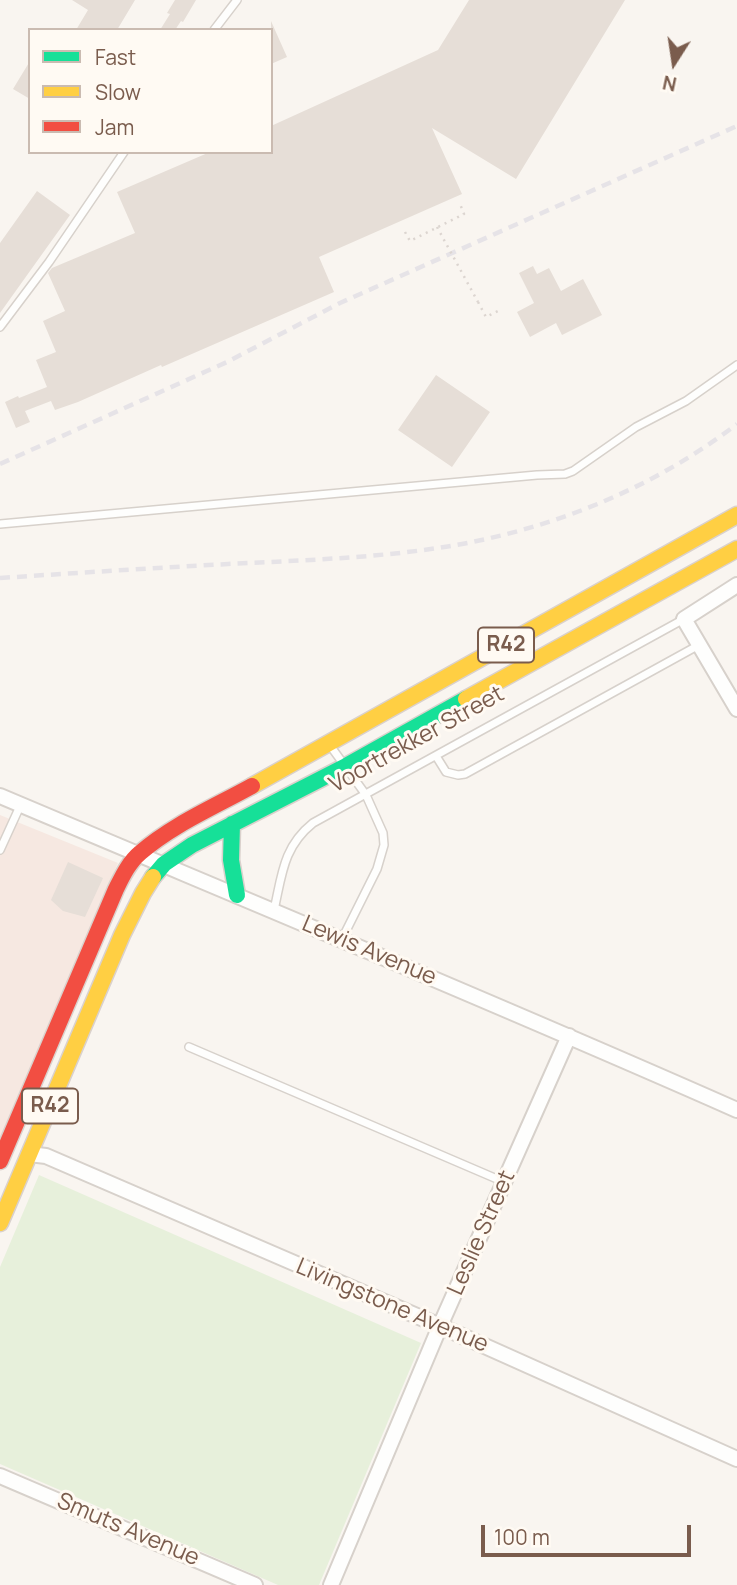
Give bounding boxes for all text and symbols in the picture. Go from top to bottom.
legend [28,28,273,154]
north arrow [639,28,709,98]
text: Fast [95,43,136,71]
text: N [660,69,679,98]
text: Slow [95,78,141,106]
text: Jam [95,113,134,141]
road number: R42 [478,628,534,662]
street label: Voortrekker Street [325,681,509,799]
street label: Lewis Avenue [298,910,440,992]
road number: R42 [22,1088,78,1124]
street label: Leslie Street [442,1166,522,1300]
street label: Livingstone Avenue [292,1253,492,1359]
street label: Smuts Avenue [53,1488,203,1572]
scale bar [485,1512,695,1556]
text: 100 m [494,1523,550,1551]

